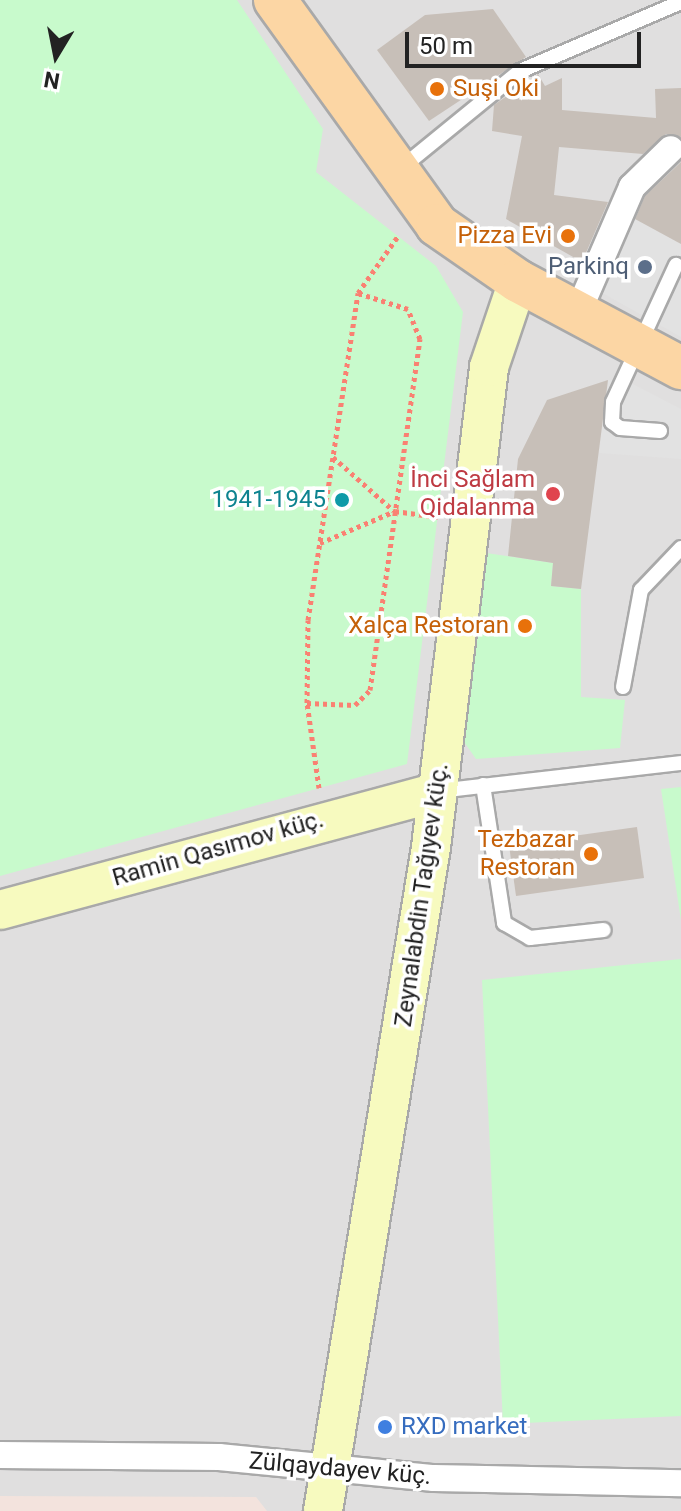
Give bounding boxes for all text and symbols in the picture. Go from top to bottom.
north arrow [16,16,96,96]
scale bar [409,16,645,66]
text: 50 m [419,32,473,60]
text: N [42,66,62,94]
place label: Suşi Oki [453,75,539,103]
marker: Suşi Oki [428,80,446,98]
place label: Pizza Evi [457,222,552,250]
marker: Pizza Evi [559,227,577,245]
place label: Parkinq [548,253,629,281]
marker: Parkinq [636,258,654,276]
place label: İnci Sağlam Qidalanma [410,466,535,522]
marker: İnci Sağlam Qidalanma [542,483,564,505]
place label: 1941-1945 [211,486,326,514]
marker: 1941-1945 [333,491,351,509]
place label: Xalça Restoran [348,612,509,640]
marker: Xalça Restoran [516,617,534,635]
street label: Zeynalabdin Tağıyev küç. [389,761,455,1029]
street label: Ramin Qasımov küç. [109,805,327,893]
place label: Tezbazar Restoran [478,826,575,882]
marker: Tezbazar Restoran [582,845,600,863]
place label: RXD market [401,1413,527,1441]
marker: RXD market [376,1418,394,1436]
street label: Zülqaydayev küç. [248,1447,432,1491]

